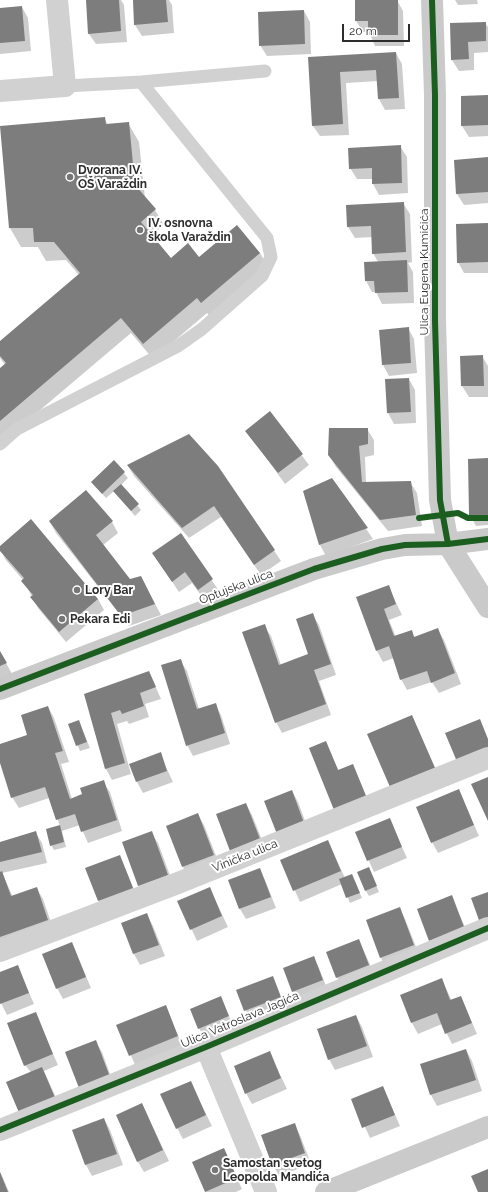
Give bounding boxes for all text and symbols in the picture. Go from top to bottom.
scale bar [344,16,412,42]
text: 20 m [349,24,377,38]
place label: Dvorana IV. OŠ Varaždin [78,163,147,191]
marker: Dvorana IV. OŠ Varaždin [65,172,75,182]
street label: Ulica Eugena Kumičića [417,208,431,336]
place label: IV. osnovna škola Varaždin [148,216,231,244]
marker: IV. osnovna škola Varaždin [135,225,145,235]
street label: Optujska ulica [197,566,275,608]
place label: Lory Bar [85,583,133,597]
marker: Lory Bar [72,585,82,595]
place label: Pekara Edi [70,612,130,626]
marker: Pekara Edi [57,614,67,624]
street label: Vinička ulica [210,836,280,876]
street label: Ulica Vatroslava Jagića [179,989,301,1051]
place label: Samostan svetog Leopolda Mandića [223,1156,330,1184]
marker: Samostan svetog Leopolda Mandića [210,1165,220,1175]

